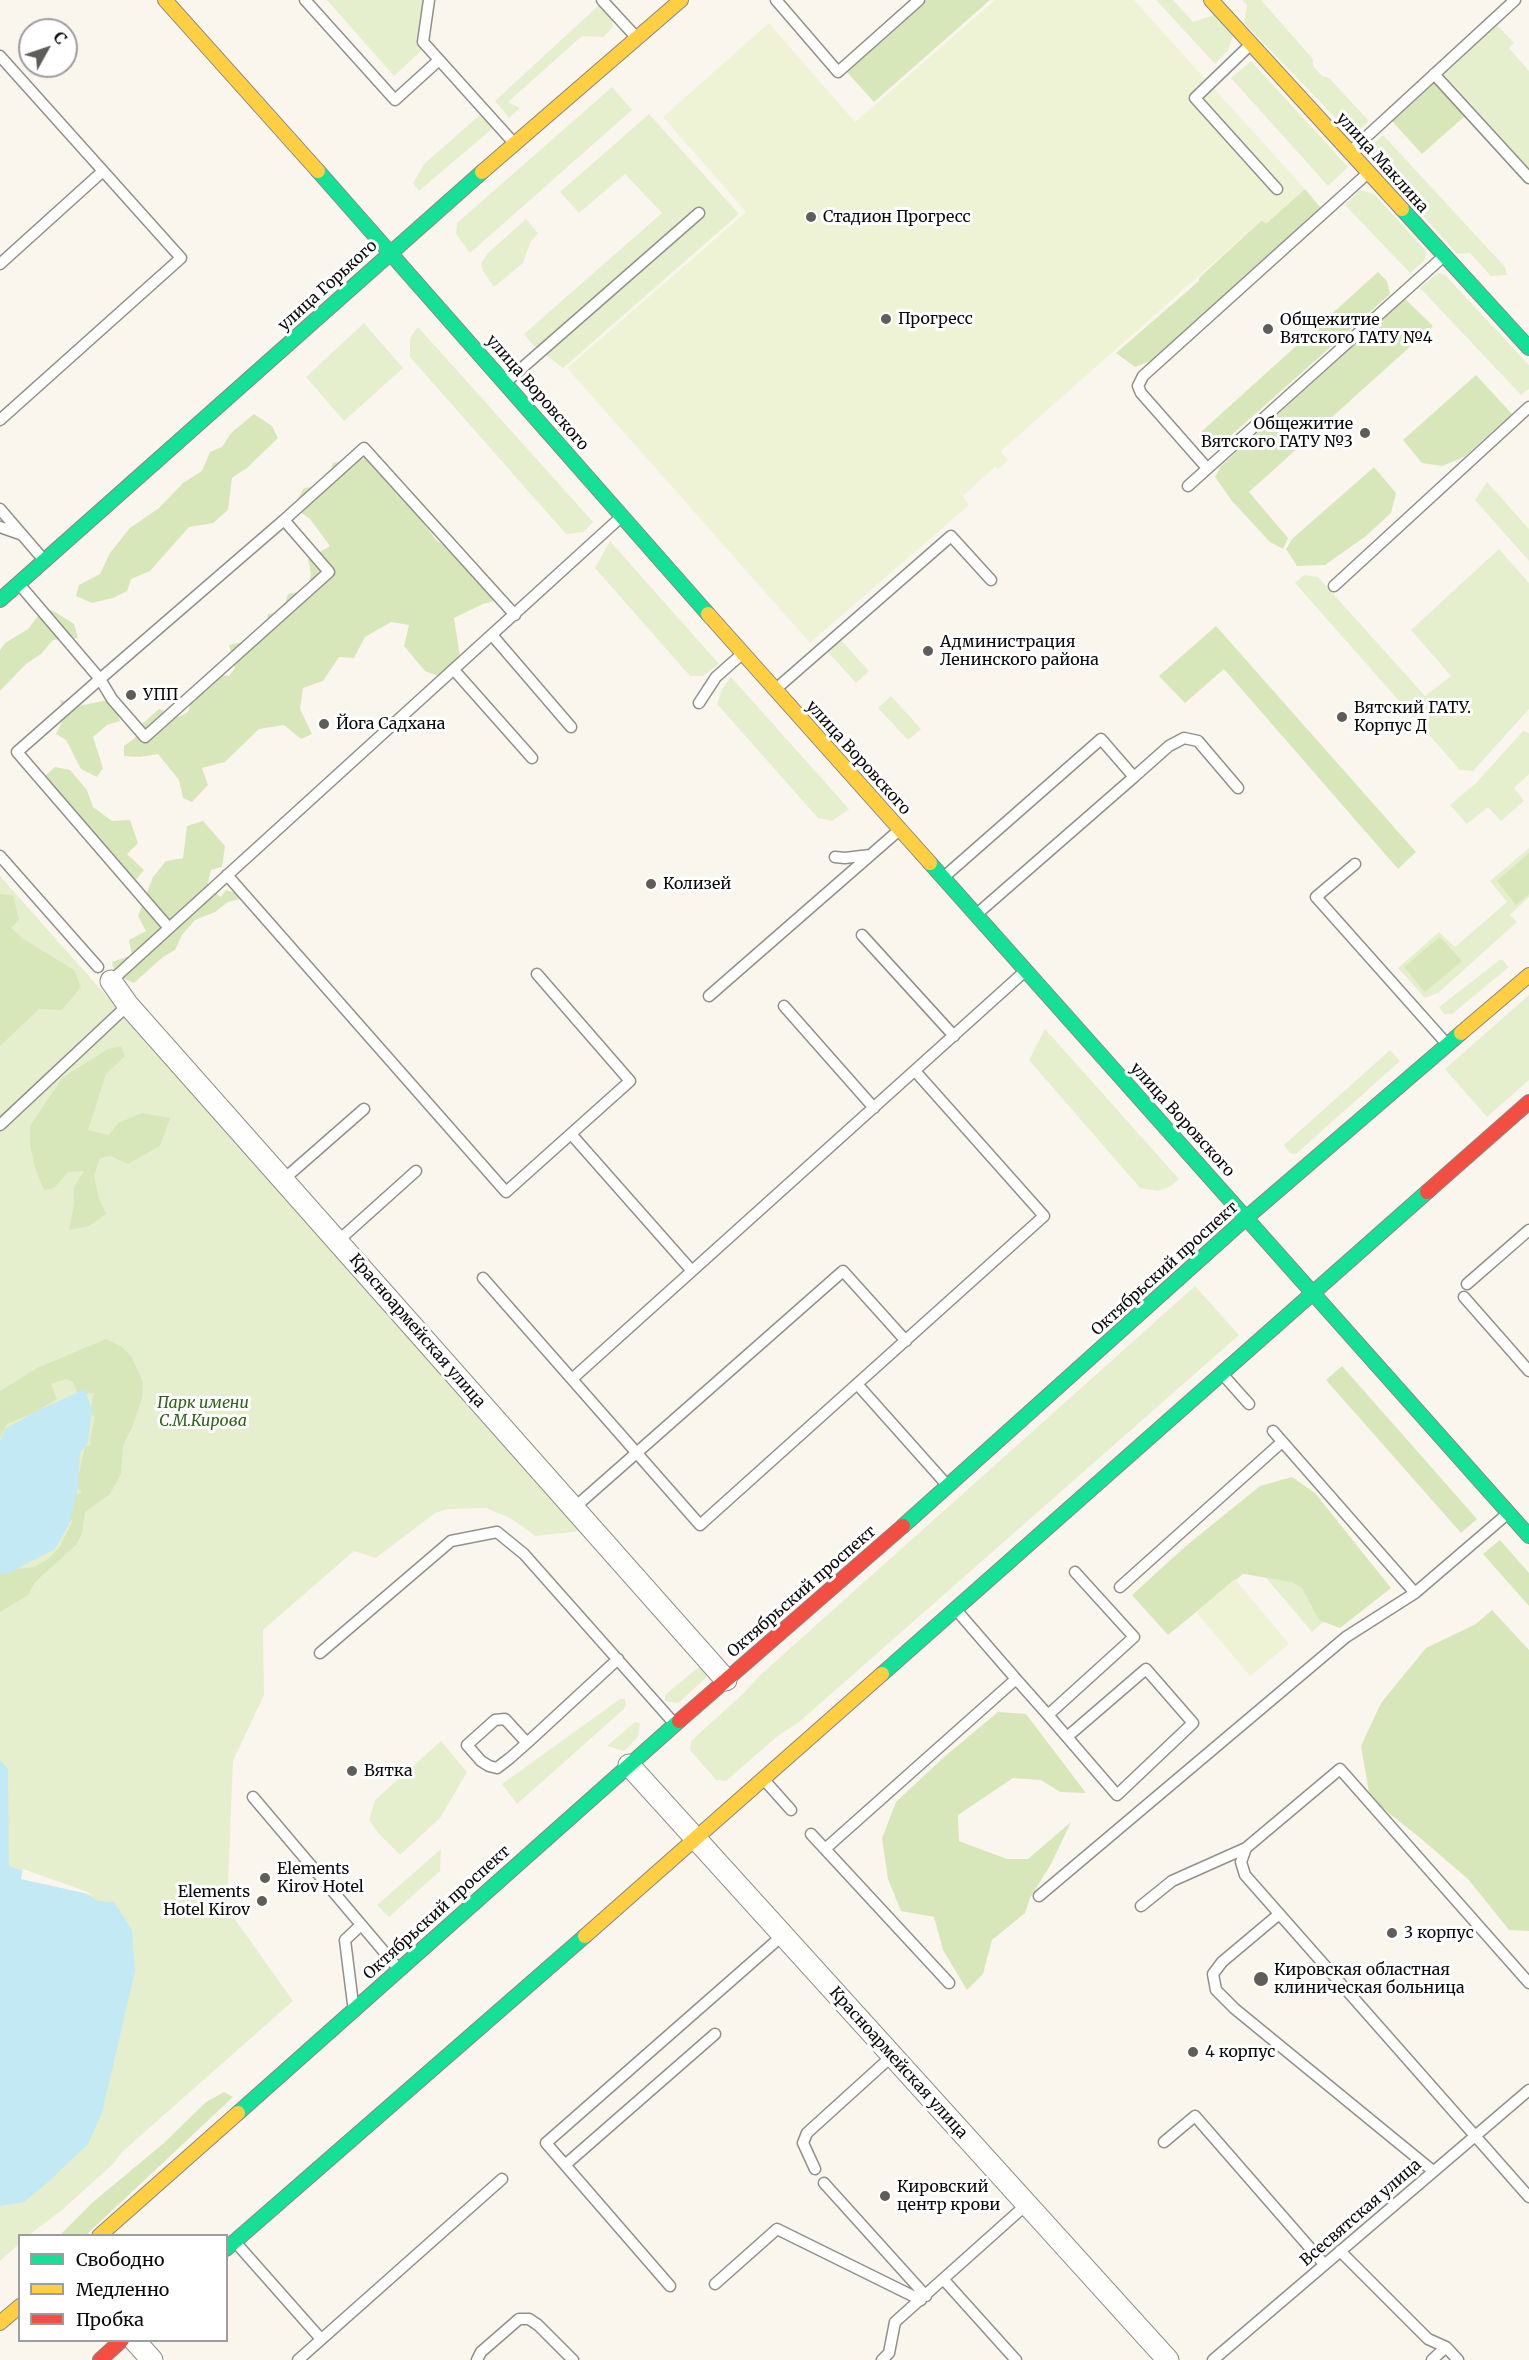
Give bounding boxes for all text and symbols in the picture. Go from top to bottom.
north arrow [18,18,78,78]
text: С [49,27,71,48]
street label: улица Маклина [1332,109,1432,217]
place label: Стадион Прогресс [823,207,971,227]
marker: Стадион Прогресс [804,210,818,224]
street label: улица Горького [275,237,381,335]
place label: Прогресс [898,309,973,329]
place label: Общежитие Вятского ГАТУ №4 [1280,310,1433,348]
marker: Прогресс [879,312,893,326]
marker: Общежитие Вятского ГАТУ №4 [1261,322,1275,336]
street label: улица Воровского [482,331,592,455]
place label: Общежитие Вятского ГАТУ №3 [1201,414,1353,452]
marker: Общежитие Вятского ГАТУ №3 [1358,426,1372,440]
place label: Администрация Ленинского района [940,632,1099,670]
marker: Администрация Ленинского района [921,644,935,658]
place label: УПП [143,685,179,705]
marker: УПП [124,688,138,702]
street label: улица Воровского [802,697,914,819]
place label: Вятский ГАТУ. Корпус Д [1354,698,1471,736]
marker: Вятский ГАТУ. Корпус Д [1335,710,1349,724]
place label: Йога Садхана [336,714,445,734]
marker: Йога Садхана [317,717,331,731]
place label: Колизей [663,874,731,894]
marker: Колизей [644,877,658,891]
street label: улица Воровского [1126,1059,1238,1181]
street label: Октябрьский проспект [1088,1198,1242,1340]
street label: Красноармейская улица [345,1250,489,1412]
park label: Парк имени С.М.Кирова [157,1393,249,1431]
street label: Октябрьский проспект [724,1522,880,1662]
place label: Вятка [364,1761,413,1781]
marker: Вятка [345,1764,359,1778]
street label: Октябрьский проспект [360,1842,514,1984]
place label: Elements Kirov Hotel [277,1859,364,1897]
marker: Elements Kirov Hotel [258,1871,272,1885]
place label: Elements Hotel Kirov [163,1882,250,1920]
marker: Elements Hotel Kirov [255,1894,269,1908]
place label: 3 корпус [1404,1923,1474,1943]
marker: 3 корпус [1385,1926,1399,1940]
place label: Кировская областная клиническая больница [1274,1960,1465,1998]
marker: Кировская областная клиническая больница [1252,1970,1270,1988]
street label: Красноармейская улица [825,1983,971,2143]
place label: 4 корпус [1205,2042,1275,2062]
marker: 4 корпус [1186,2045,1200,2059]
street label: Всесвятская улица [1297,2155,1425,2271]
place label: Кировский центр крови [897,2177,1000,2215]
marker: Кировский центр крови [878,2189,892,2203]
legend [18,2234,228,2342]
text: Свободно [76,2248,164,2271]
text: Медленно [76,2278,169,2301]
text: Пробка [76,2308,144,2331]

